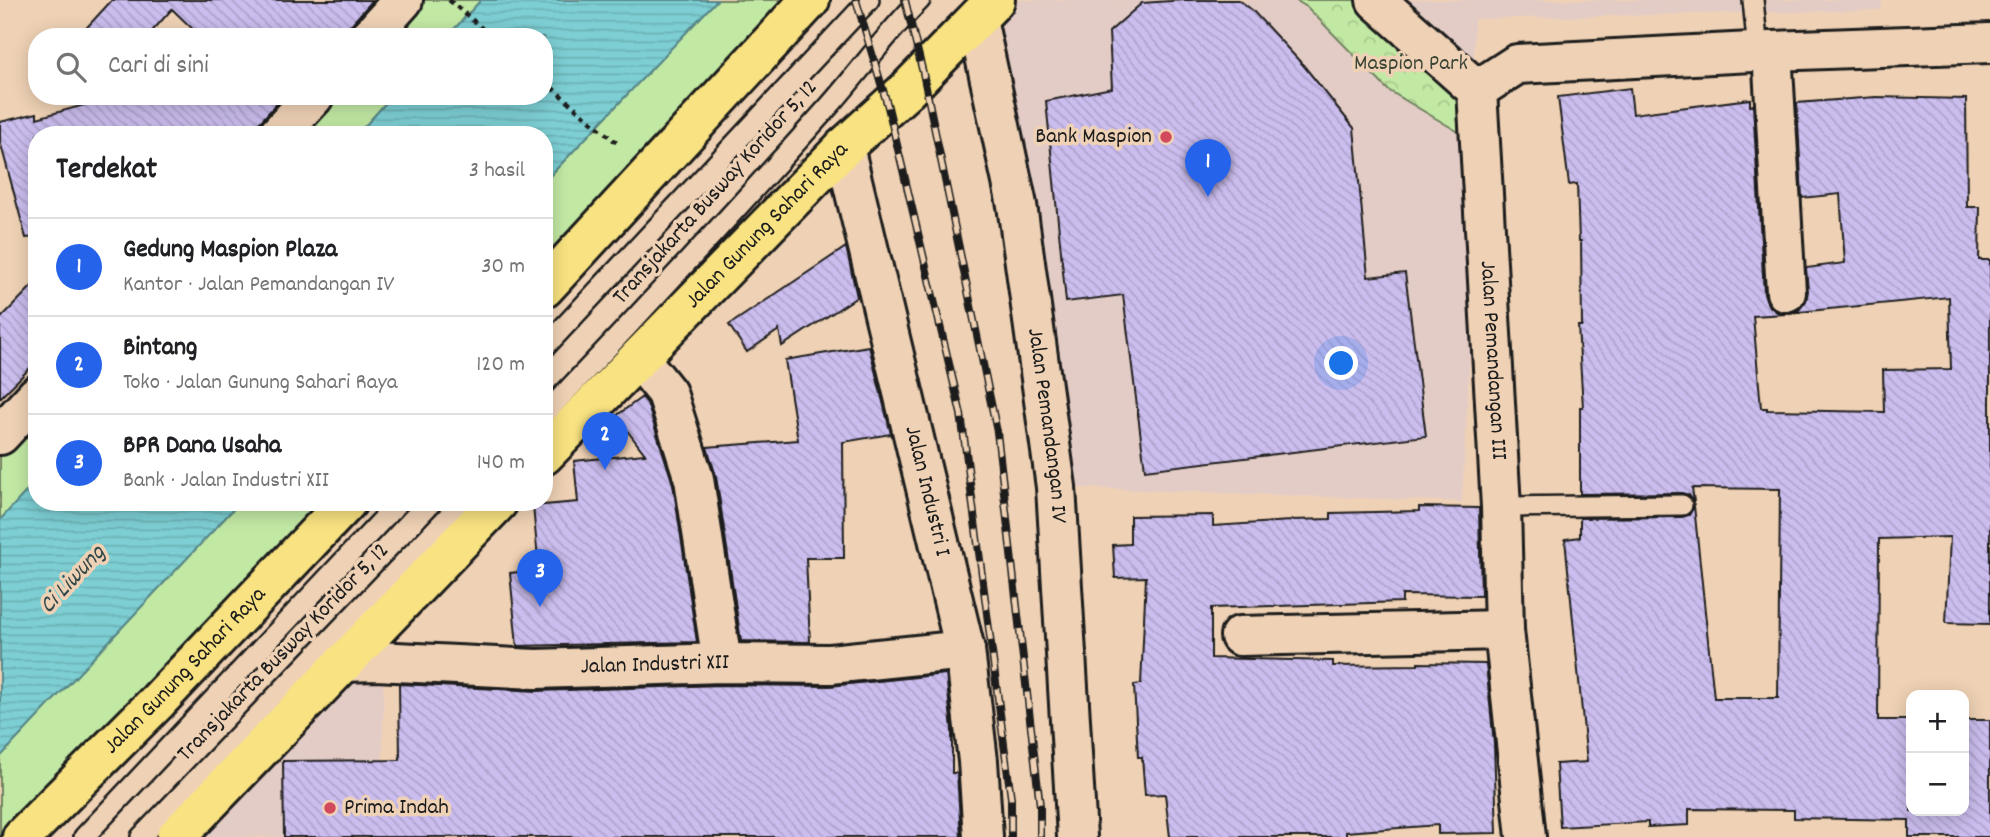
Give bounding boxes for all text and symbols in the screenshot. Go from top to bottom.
search box [28,28,553,105]
icon: search [52,48,90,86]
text: Cari di sini [108,48,209,85]
park label: Maspion Park [1354,48,1468,81]
street label: Transjakarta Busway Koridor 5, 12 [606,73,826,313]
place label: Bank Maspion [1035,121,1152,154]
marker: Bank Maspion [1158,129,1174,145]
street label: Jalan Gunung Sahari Raya [678,134,857,317]
pin: 1 [1185,139,1231,197]
text: Terdekat [56,150,157,193]
text: 3 hasil [469,155,525,188]
text: Gedung Maspion Plaza [123,232,337,269]
text: 1 [76,251,82,284]
text: 30 m [481,251,525,284]
street label: Jalan Pemandangan III [1470,260,1515,461]
text: Kantor · Jalan Pemandangan IV [123,269,394,302]
street label: Jalan Pemandangan IV [1018,326,1075,524]
text: Bintang [123,330,197,367]
your location [1324,346,1358,380]
text: 2 [74,349,84,382]
text: 120 m [476,349,525,382]
text: Toko · Jalan Gunung Sahari Raya [123,367,398,400]
pin: 2 [582,412,628,470]
street label: Jalan Industri I [895,423,958,560]
text: BPR Dana Usaha [123,428,281,465]
text: 3 [74,447,84,480]
text: 140 m [477,447,525,480]
text: Bank · Jalan Industri XII [123,465,329,498]
street label: Transjakarta Busway Koridor 5, 12 [170,536,398,770]
water label: Ci Liwung [32,537,115,622]
pin: 3 [517,549,563,607]
street label: Jalan Gunung Sahari Raya [97,579,275,762]
street label: Jalan Industri XII [580,646,729,684]
map controls [1906,690,1969,816]
button: + [1906,690,1969,753]
button: − [1906,753,1969,816]
place label: Prima Indah [344,792,449,825]
marker: Prima Indah [322,800,338,816]

